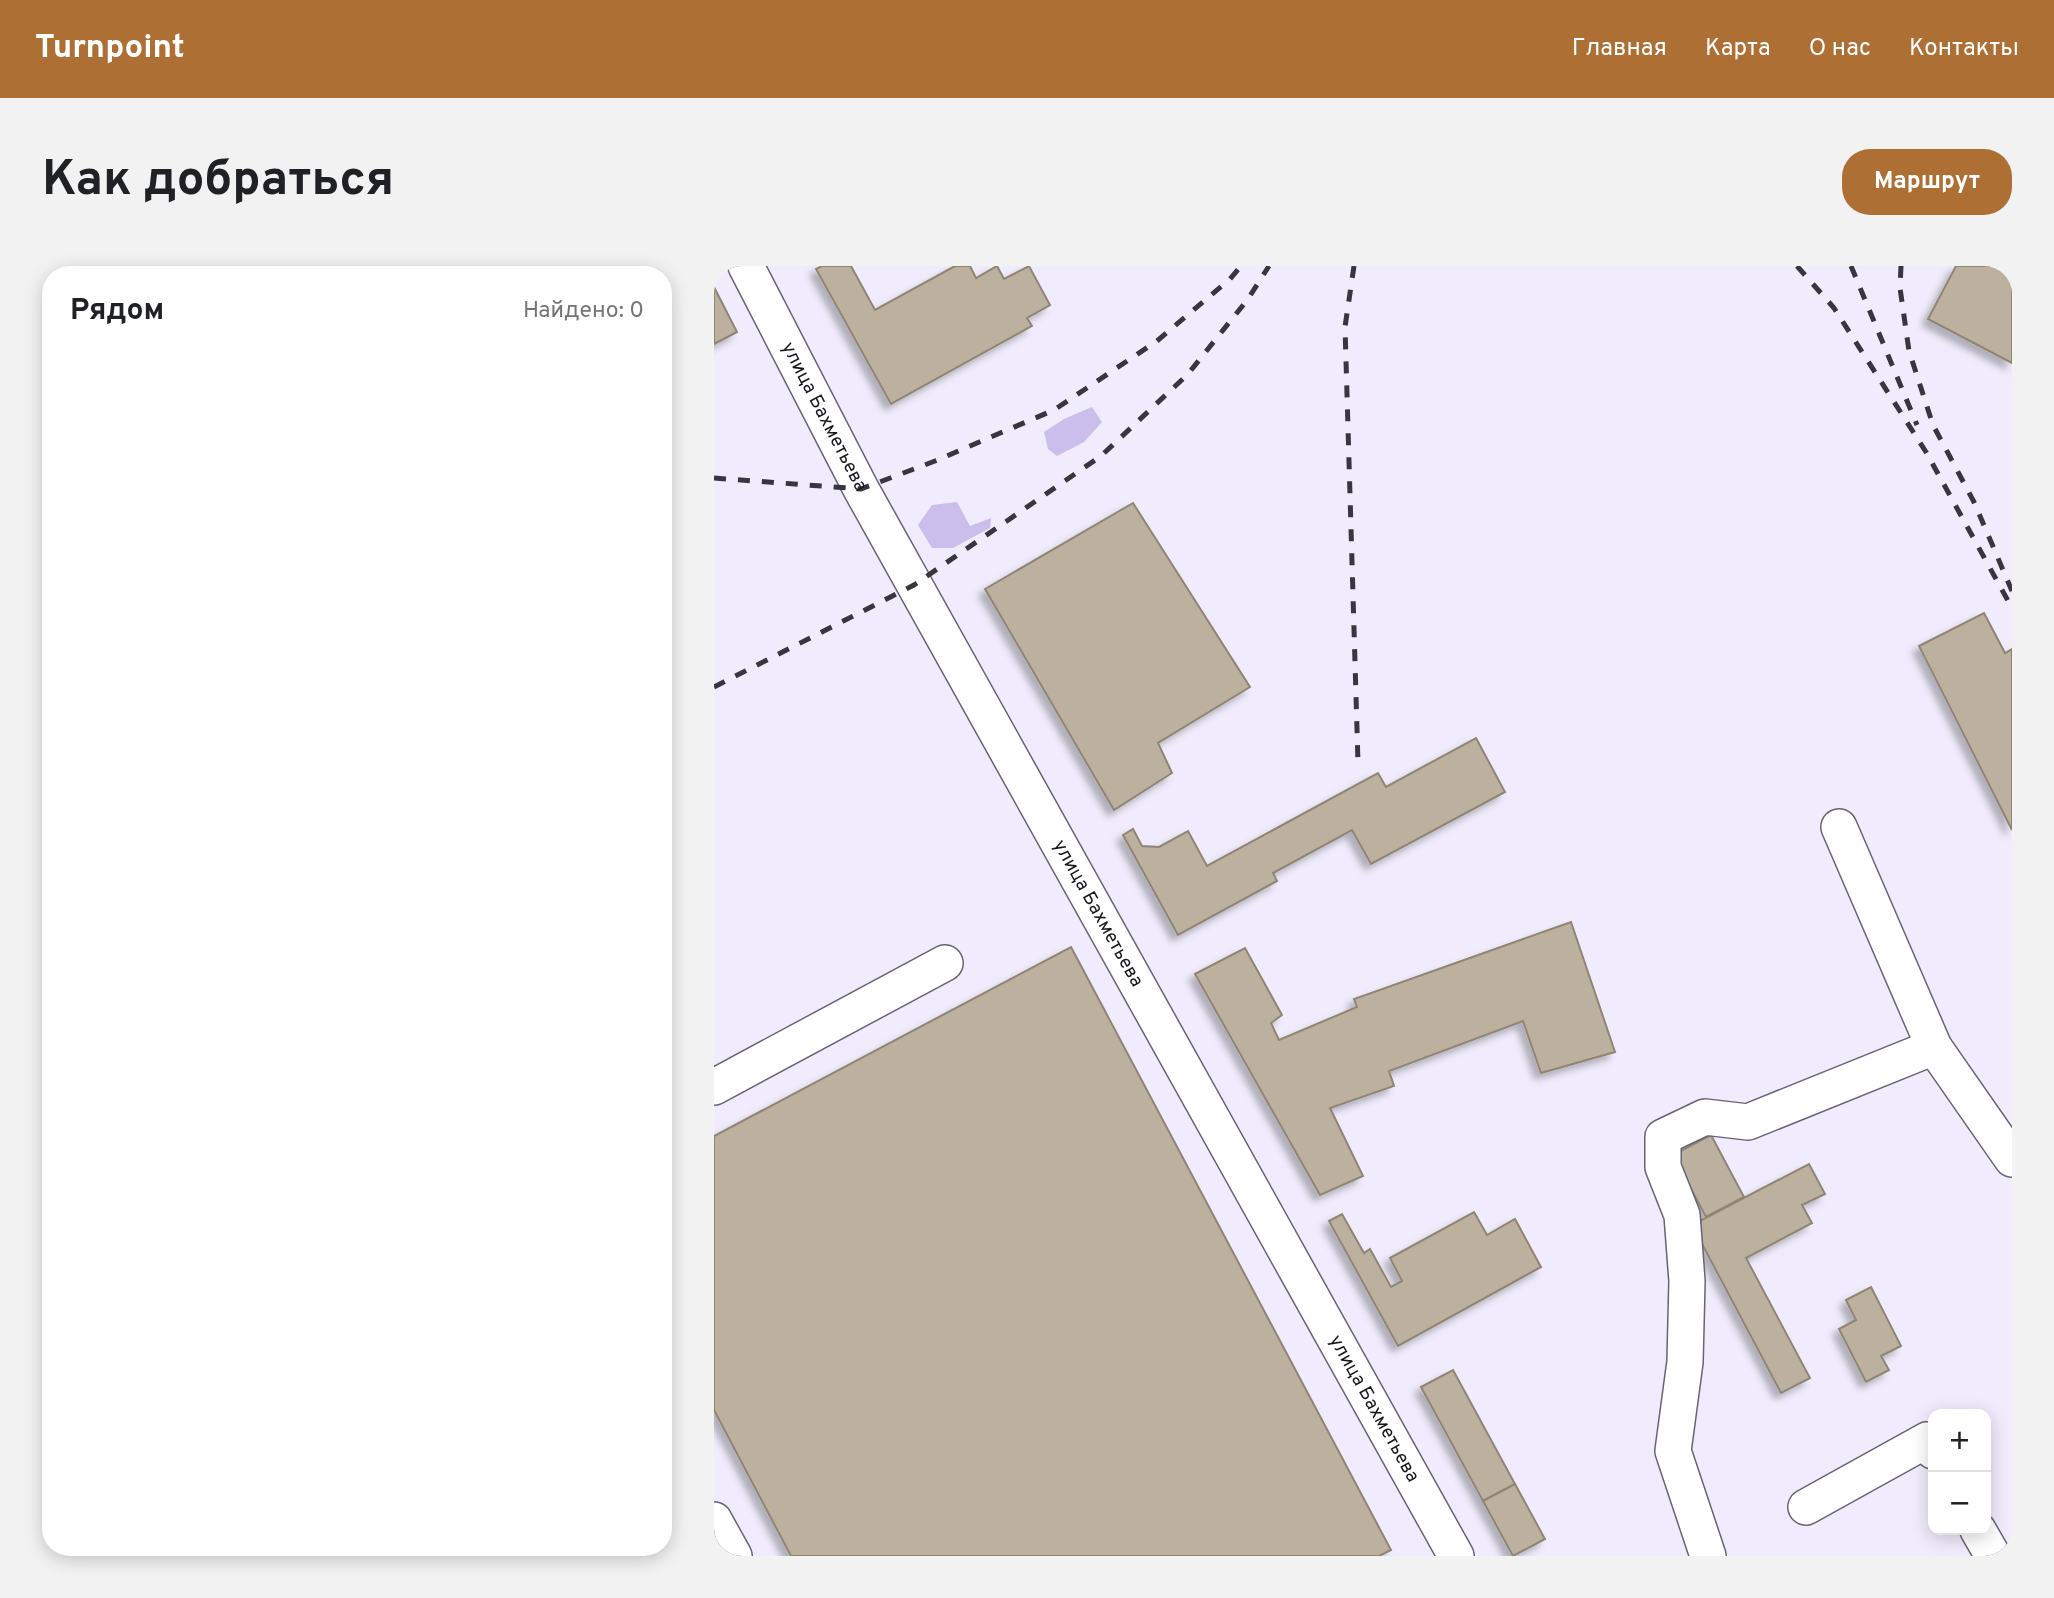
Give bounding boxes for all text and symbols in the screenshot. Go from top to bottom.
text: Turnpoint [35,28,185,70]
text: Главная [1572,34,1667,64]
text: Карта [1705,34,1771,64]
text: О нас [1809,34,1871,64]
text: Контакты [1909,34,2019,64]
button: Маршрут [1842,149,2012,215]
text: Как добраться [42,151,394,213]
text: Рядом [70,293,164,330]
text: Найдено: 0 [523,297,644,326]
street label: улица Бахметьева [775,338,872,496]
street label: улица Бахметьева [1047,836,1148,991]
street label: улица Бахметьева [1323,1331,1425,1487]
map controls [1928,1409,1991,1535]
button: + [1928,1409,1991,1472]
button: − [1928,1472,1991,1535]

